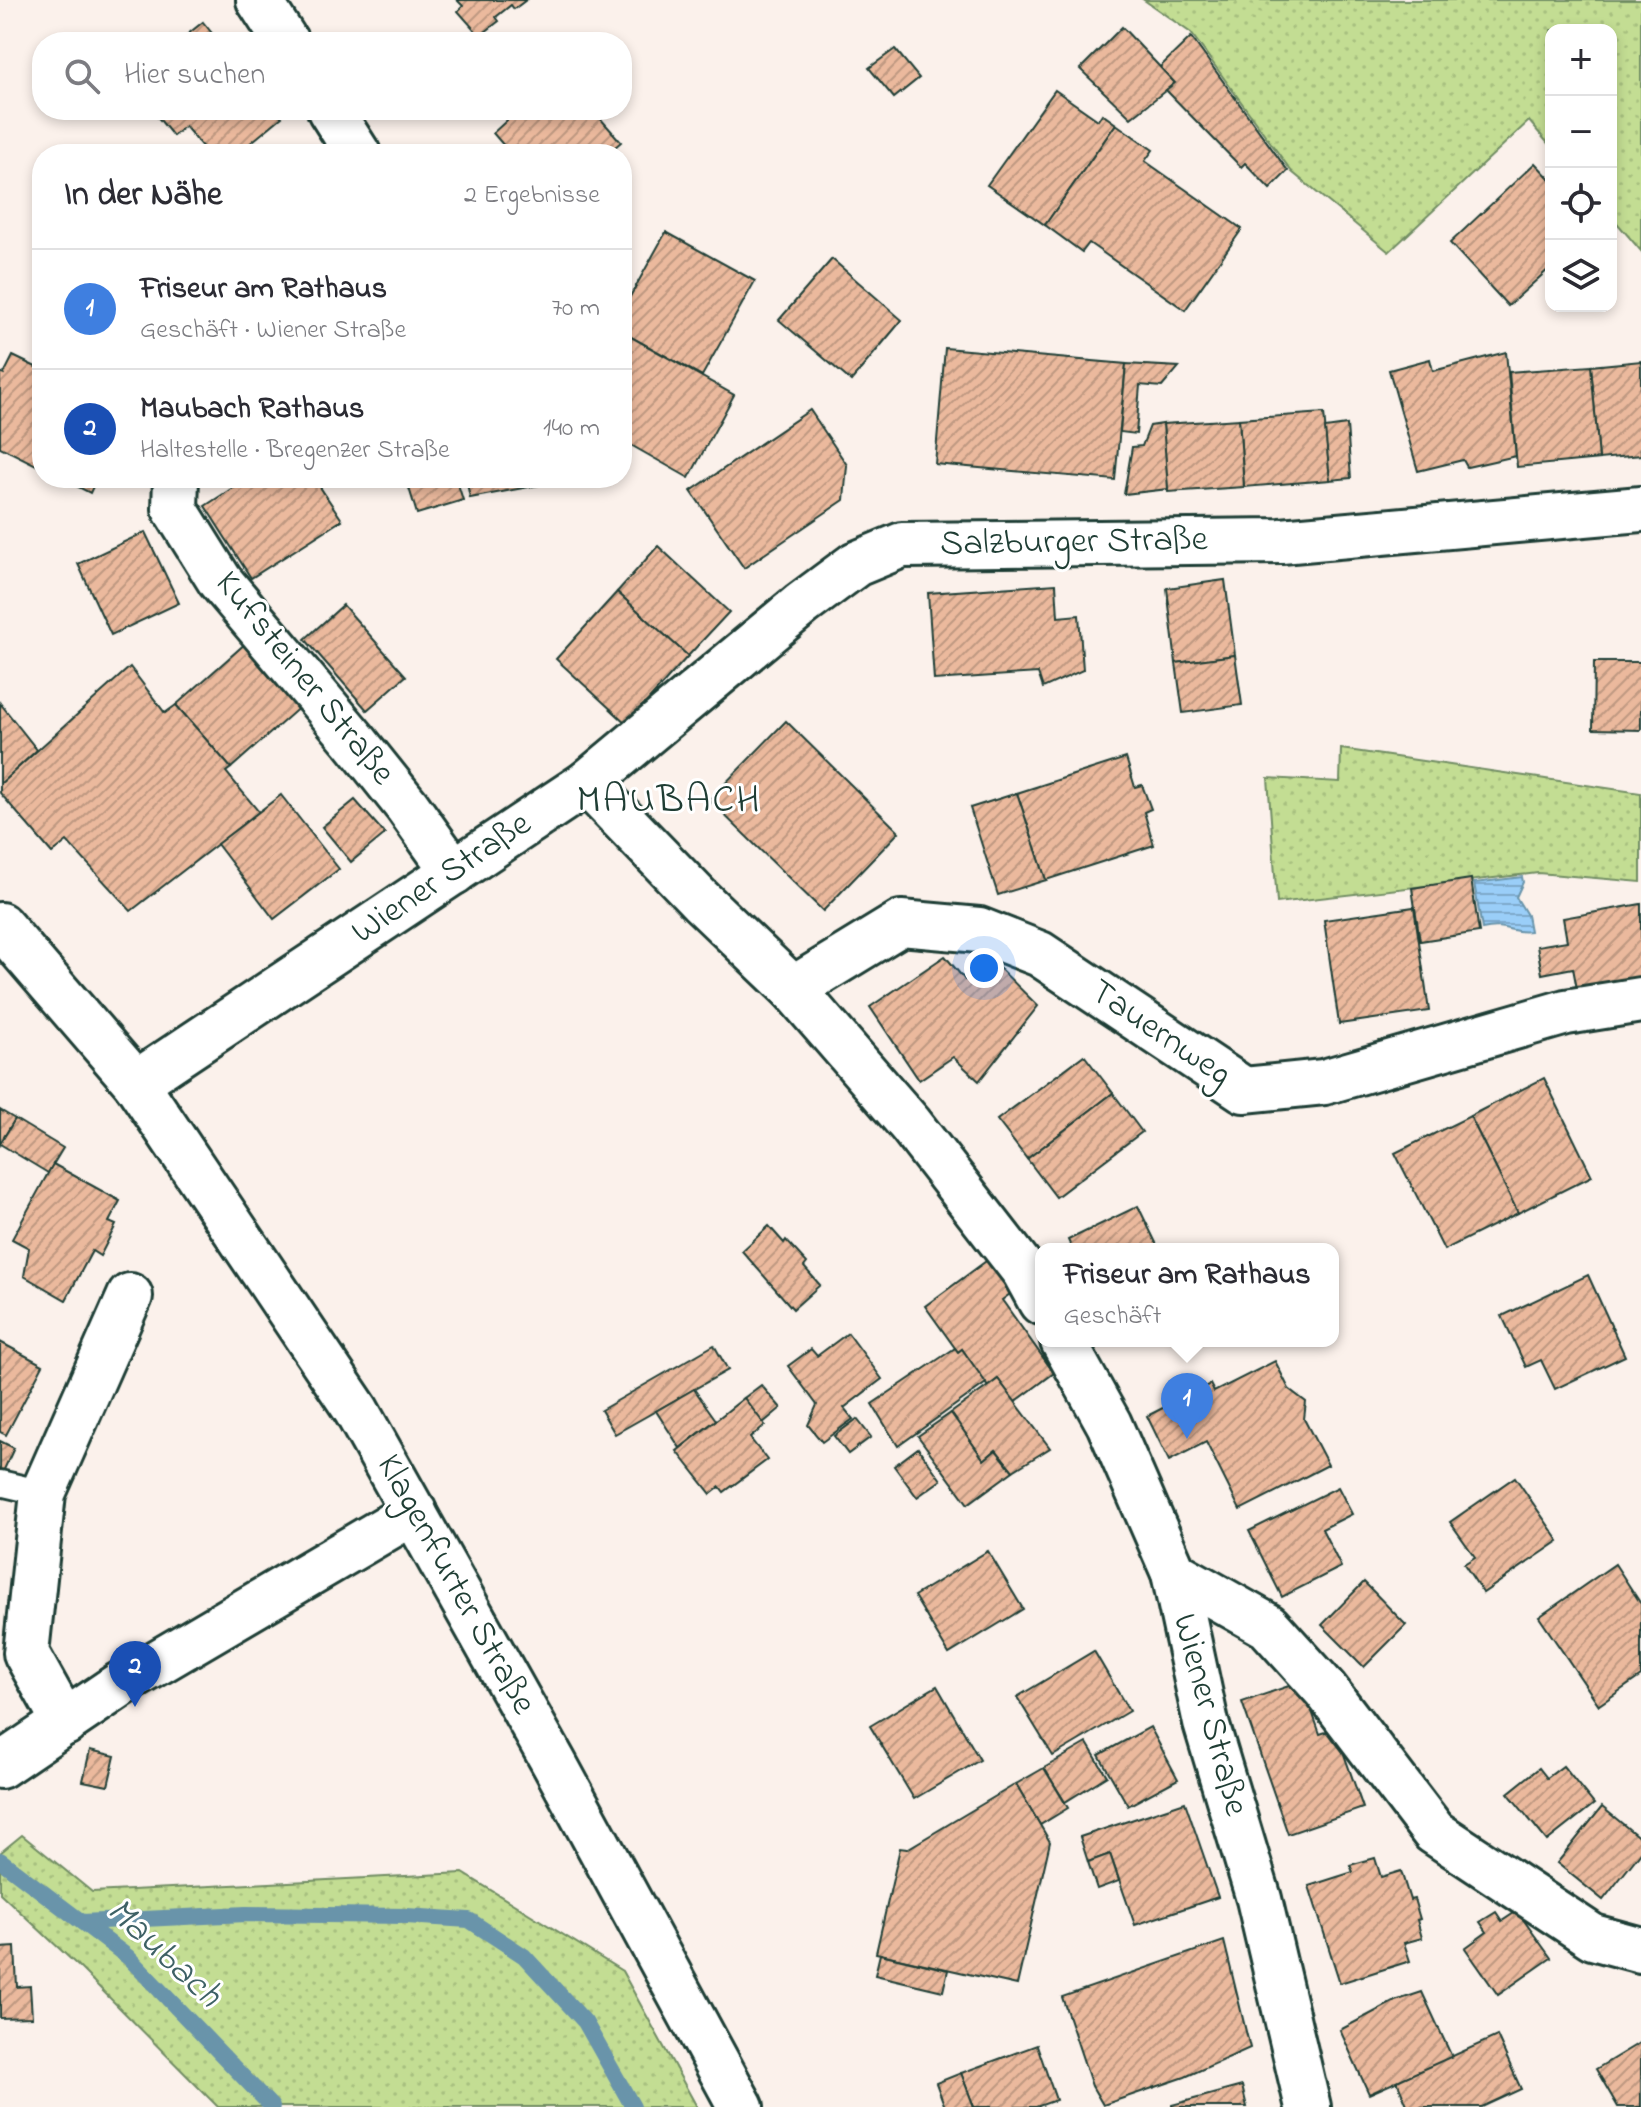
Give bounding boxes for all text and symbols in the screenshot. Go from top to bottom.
map controls [1545,24,1617,312]
button: + [1545,24,1617,96]
search box [32,32,632,120]
icon: search [60,54,104,98]
text: Hier suchen [124,54,265,98]
button: − [1545,96,1617,168]
button: locate [1545,168,1617,240]
text: In der Nähe [64,171,222,221]
text: 2 Ergebnisse [464,177,600,215]
button: layers [1545,240,1617,312]
text: Friseur am Rathaus [140,268,387,312]
text: 1 [86,290,94,328]
text: 70 m [551,290,600,328]
text: Geschäft · Wiener Straße [140,312,406,350]
text: Maubach Rathaus [140,388,364,432]
text: 2 [84,410,96,448]
text: 140 m [543,410,600,448]
text: Haltestelle · Bregenzer Straße [140,432,450,470]
street label: Salzburger Straße [940,514,1209,572]
street label: Kufsteiner Straße [201,560,408,798]
district label: MAUBACH [577,772,761,831]
street label: Wiener Straße [341,799,543,959]
your location [964,948,1004,988]
street label: Tauernweg [1078,967,1242,1101]
popup [1035,1243,1339,1347]
text: Friseur am Rathaus [1064,1254,1310,1298]
text: Geschäft [1064,1298,1162,1336]
pin: 1 [1161,1373,1213,1439]
street label: Klagenfurter Straße [361,1445,549,1726]
street label: Wiener Straße [1157,1608,1262,1823]
pin: 2 [109,1641,161,1707]
water label: Maubach [92,1886,234,2023]

